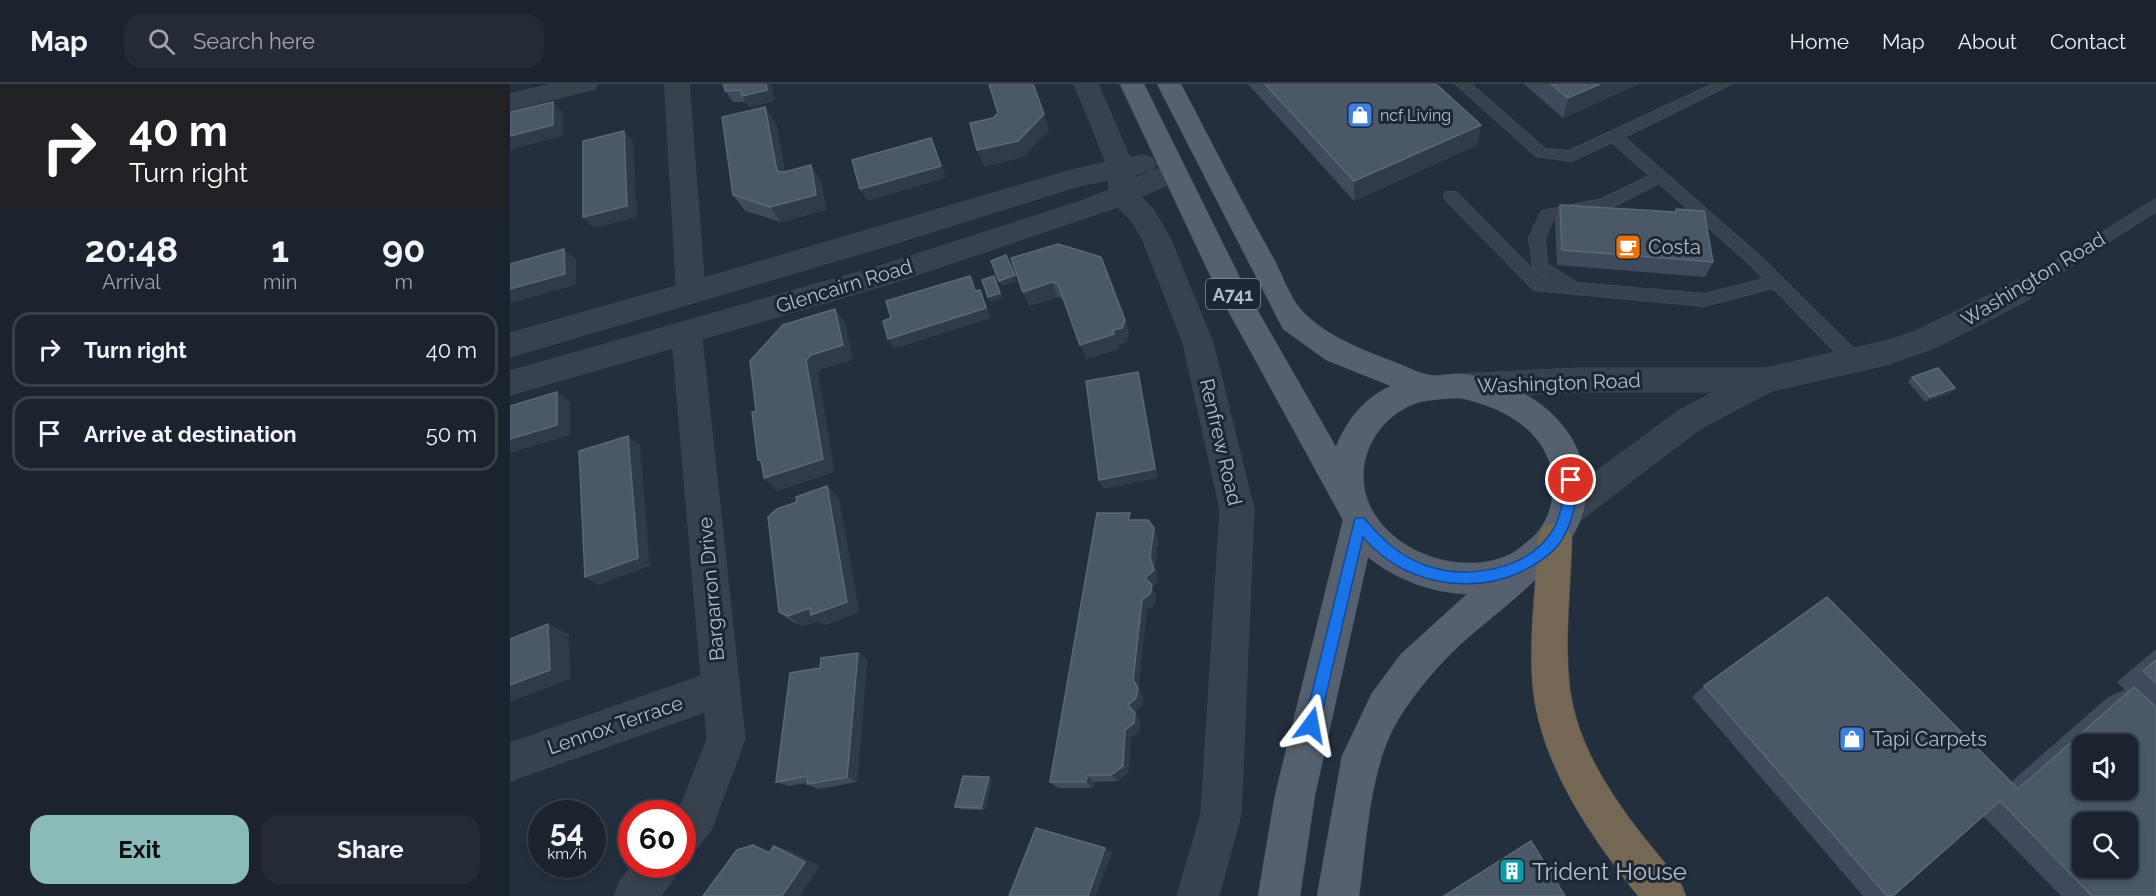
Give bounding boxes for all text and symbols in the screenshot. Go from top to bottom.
search box [124,14,544,68]
text: Map [30,25,88,58]
icon: search [145,25,178,58]
text: Search here [193,28,315,54]
text: Home [1790,29,1849,54]
text: Map [1882,29,1925,54]
text: About [1958,29,2017,54]
text: Contact [2050,29,2126,54]
shop icon: ncf Living [1345,100,1375,130]
place label: ncf Living [1380,106,1451,125]
text: 40 m [129,107,228,156]
icon: right [30,108,108,186]
text: Turn right [129,157,248,188]
street label: Washington Road [1957,227,2109,331]
text: 20:48 [85,228,178,270]
text: 1 [271,228,289,270]
text: 90 [382,228,425,270]
cafe icon: Costa [1613,232,1643,262]
place label: Costa [1648,235,1701,259]
street label: Glencairn Road [773,254,915,318]
text: Arrival [102,270,161,294]
text: min [263,270,297,294]
text: m [394,270,413,294]
road number: A741 [1206,279,1260,309]
icon: right [33,333,66,366]
text: Turn right [84,337,187,363]
text: 40 m [426,337,477,363]
street label: Washington Road [1477,368,1641,398]
street label: Renfrew Road [1195,376,1247,508]
icon: arrive [33,417,66,450]
text: Arrive at destination [84,421,297,447]
text: 50 m [426,421,477,447]
pin [1545,454,1596,505]
icon: arrive [1554,463,1587,496]
street label: Bargarron Drive [693,516,729,662]
street label: Lennox Terrace [544,690,686,759]
position arrow [1279,693,1343,757]
shop icon: Tapi Carpets [1837,724,1867,754]
place label: Tapi Carpets [1872,727,1987,751]
map controls [2072,734,2138,878]
button: sound [2072,734,2138,800]
speed limit sign: 60 [618,800,696,878]
button: search [2072,812,2138,878]
text: 54 [550,814,584,849]
button: Exit [30,815,249,884]
button: Share [261,815,480,884]
text: km/h [547,845,587,863]
building icon: Trident House [1497,856,1527,886]
place label: Trident House [1532,857,1687,886]

